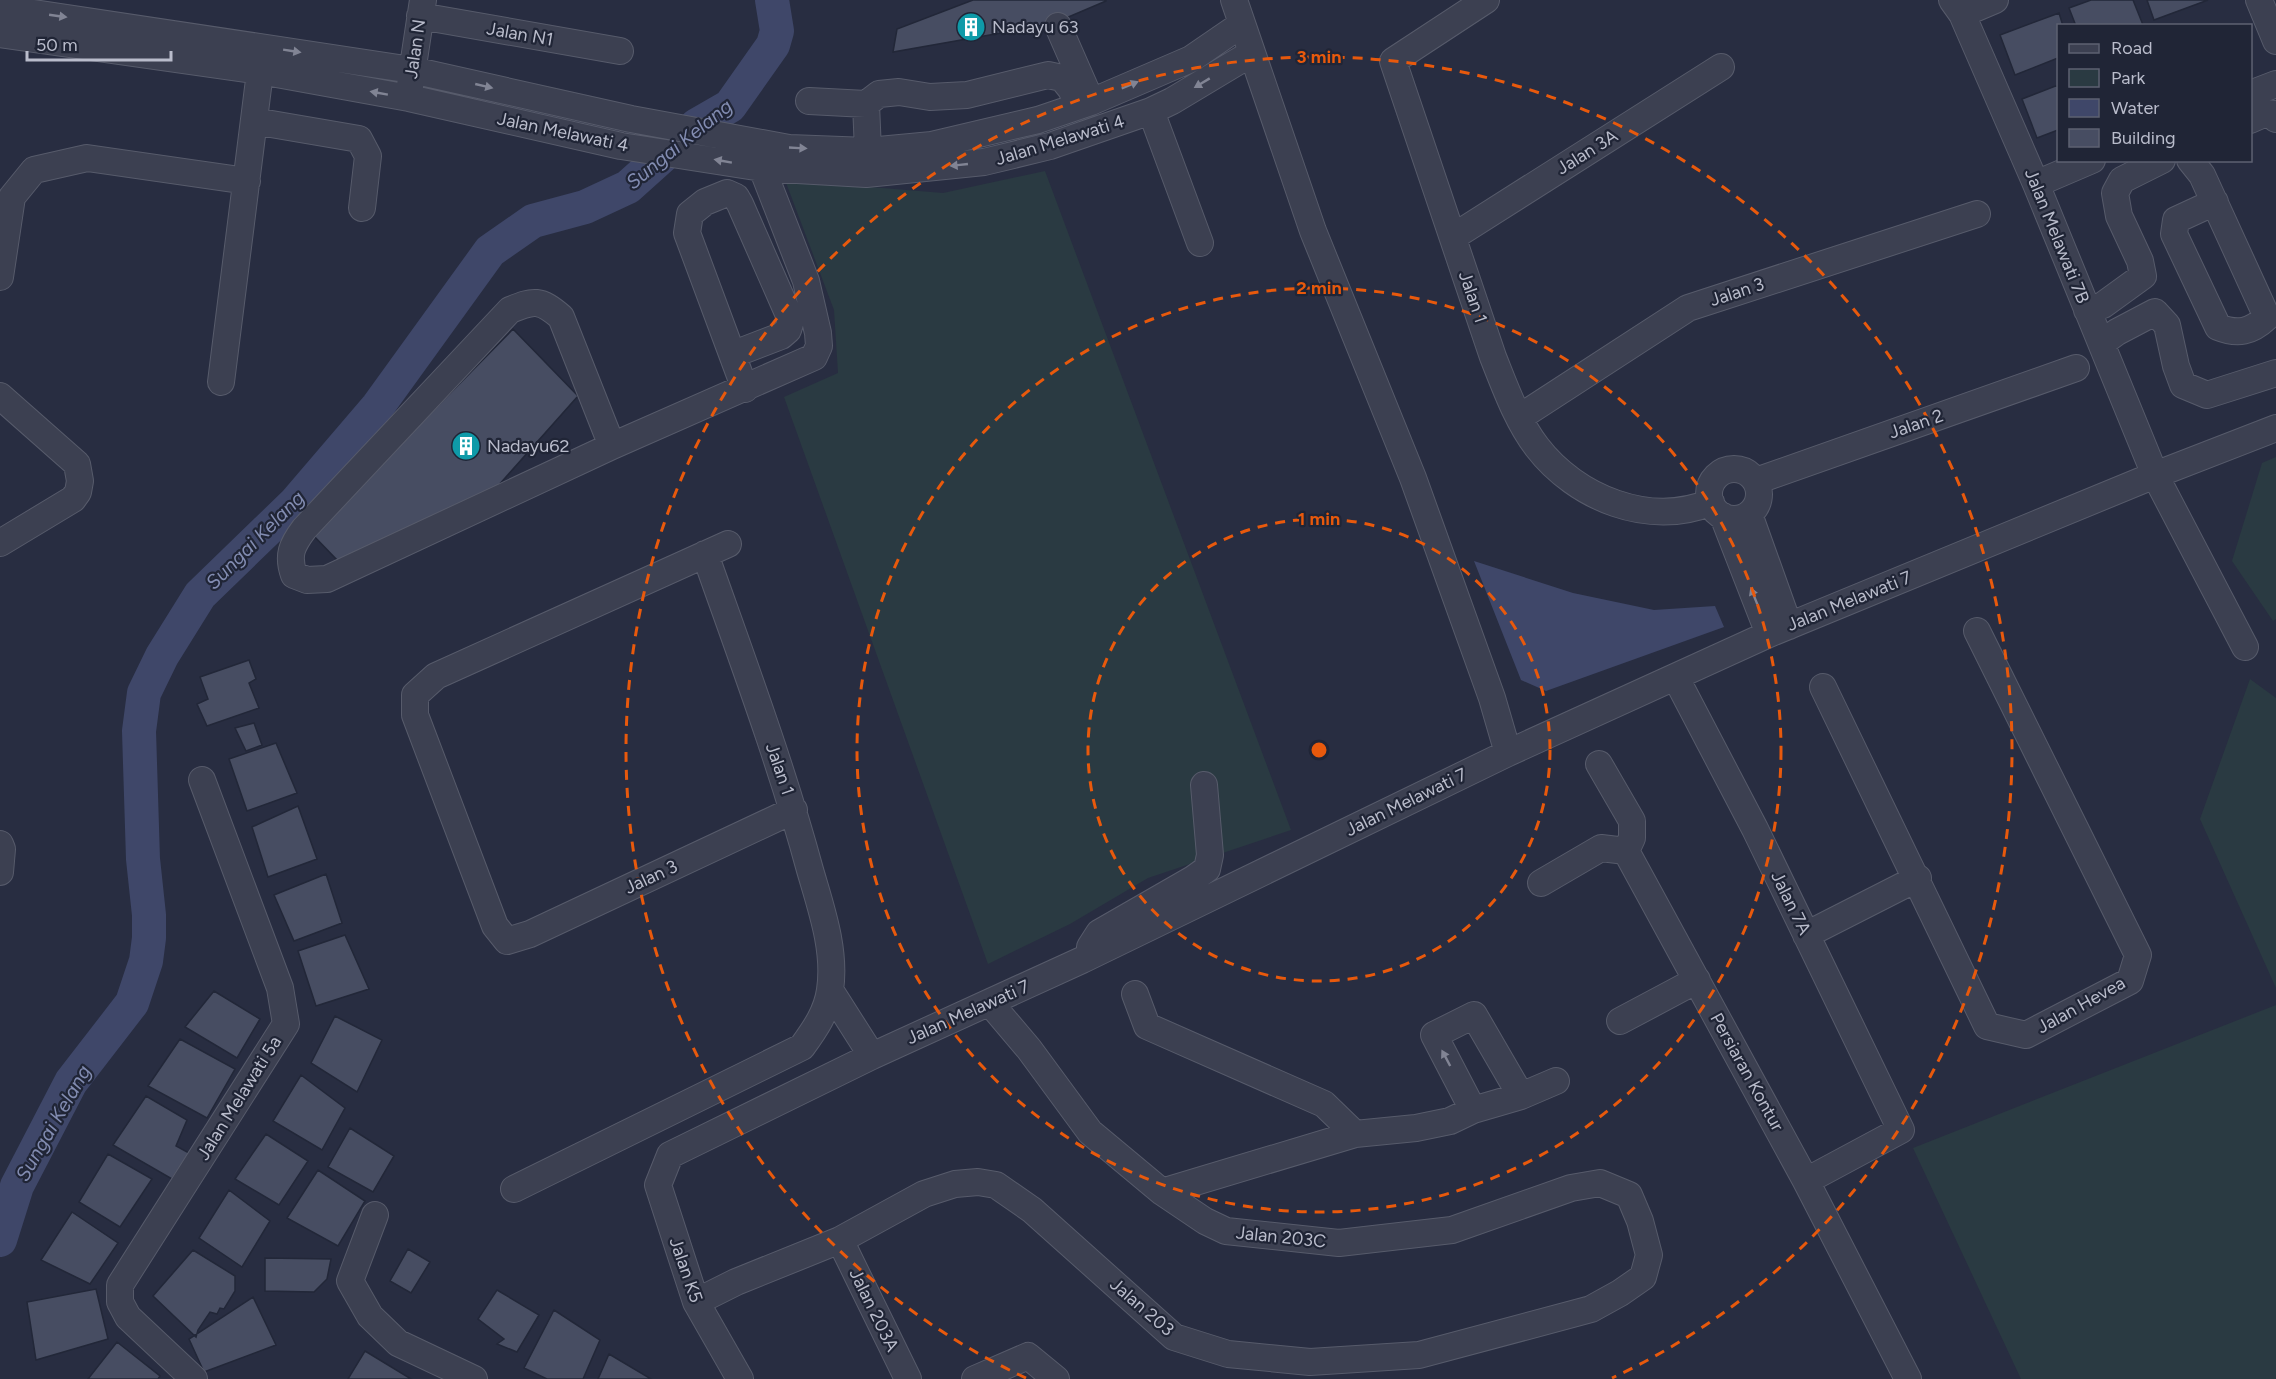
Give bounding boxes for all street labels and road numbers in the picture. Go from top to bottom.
street label: Jalan N1 [485,17,555,51]
street label: Jalan N [400,18,430,80]
street label: Jalan Melawati 4 [495,107,631,157]
street label: Jalan Melawati 4 [993,110,1127,170]
street label: Jalan 3A [1552,125,1622,179]
street label: Jalan Melawati 7B [2020,165,2094,307]
street label: Jalan 1 [1454,268,1492,326]
street label: Jalan 3 [1707,273,1767,311]
street label: Jalan 2 [1886,404,1946,444]
street label: Jalan Melawati 7 [1784,566,1915,636]
street label: Jalan 1 [761,740,799,798]
street label: Jalan Melawati 7 [1342,763,1471,841]
street label: Jalan 3 [621,855,681,899]
street label: Jalan 7A [1766,868,1816,938]
street label: Jalan Hevea [2033,972,2129,1038]
street label: Jalan Melawati 7 [903,975,1033,1049]
street label: Persiaran Kontur [1705,1009,1789,1135]
street label: Jalan Melawati 5a [192,1032,286,1164]
street label: Jalan 203C [1235,1221,1327,1253]
street label: Jalan K5 [665,1235,707,1305]
street label: Jalan 203A [844,1265,904,1355]
street label: Jalan 203 [1106,1273,1178,1341]

